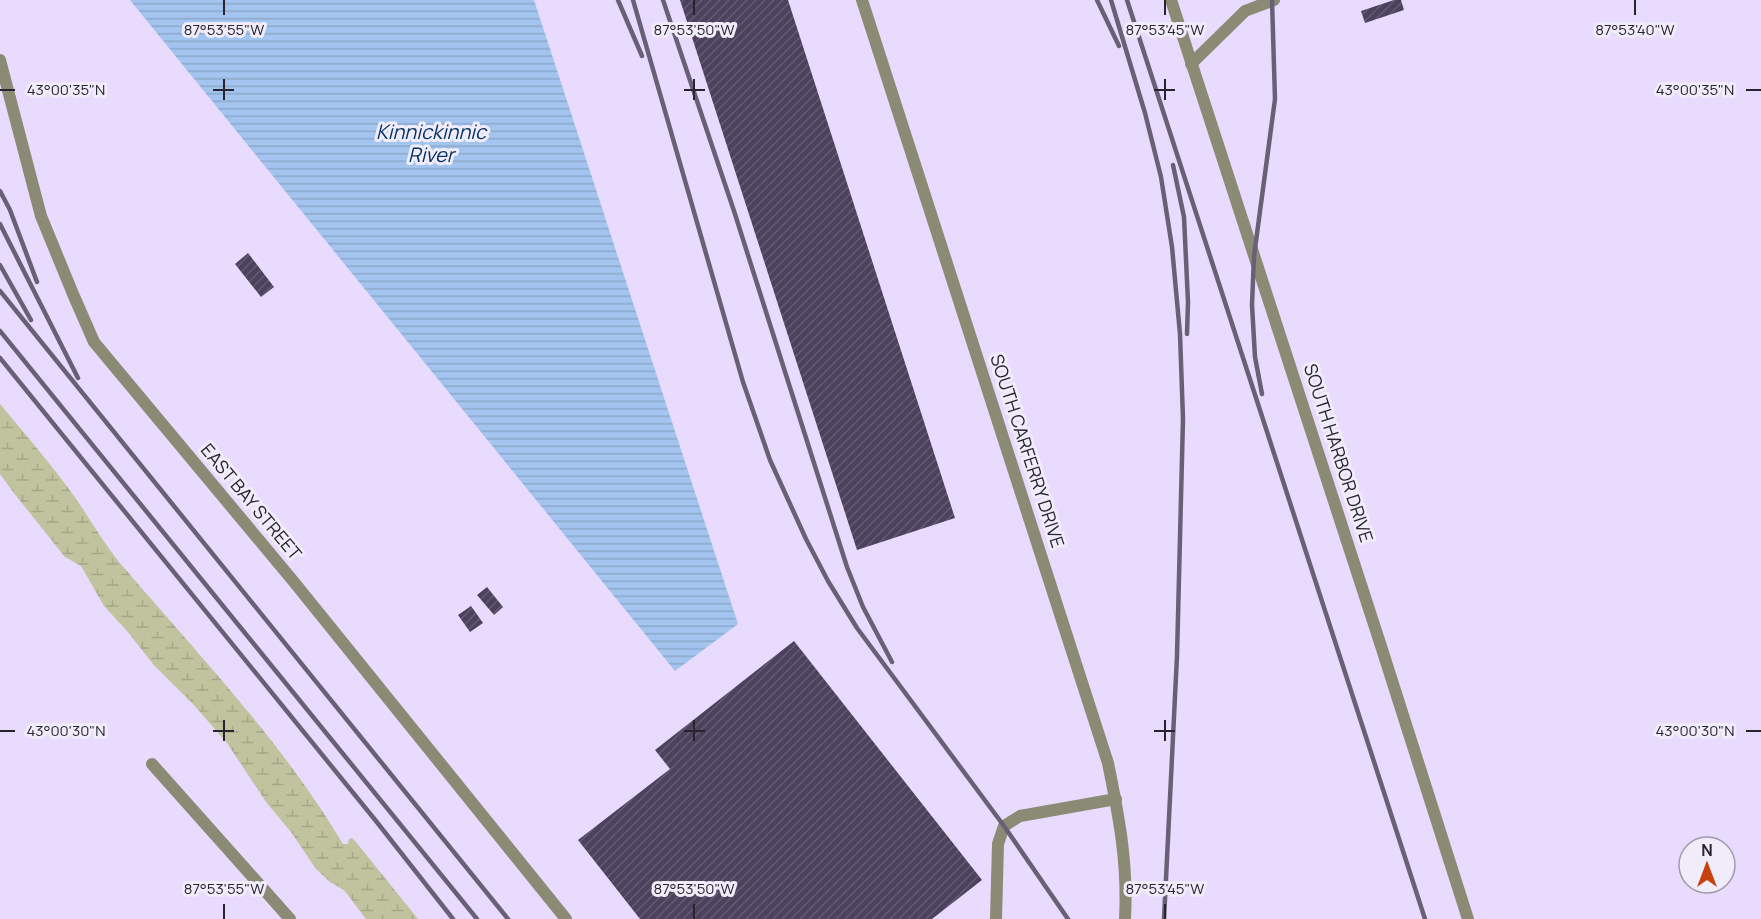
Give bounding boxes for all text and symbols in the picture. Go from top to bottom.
text: 87°53'55"W [184,19,264,40]
text: 87°53'50"W [654,19,734,40]
text: 87°53'45"W [1126,19,1204,40]
text: 87°53'40"W [1595,19,1675,40]
text: 43°00'35"N [27,79,105,100]
text: 43°00'35"N [1656,79,1734,100]
water label: Kinnickinnic River [376,118,488,168]
street label: SOUTH CARFERRY DRIVE [985,351,1071,551]
street label: SOUTH HARBOR DRIVE [1299,360,1379,545]
street label: EAST BAY STREET [196,438,308,565]
text: 43°00'30"N [27,720,105,741]
text: 43°00'30"N [1656,720,1734,741]
north arrow [1677,835,1737,895]
text: N [1701,839,1713,861]
text: 87°53'55"W [184,878,264,899]
text: 87°53'50"W [654,878,734,899]
text: 87°53'45"W [1126,878,1204,899]

